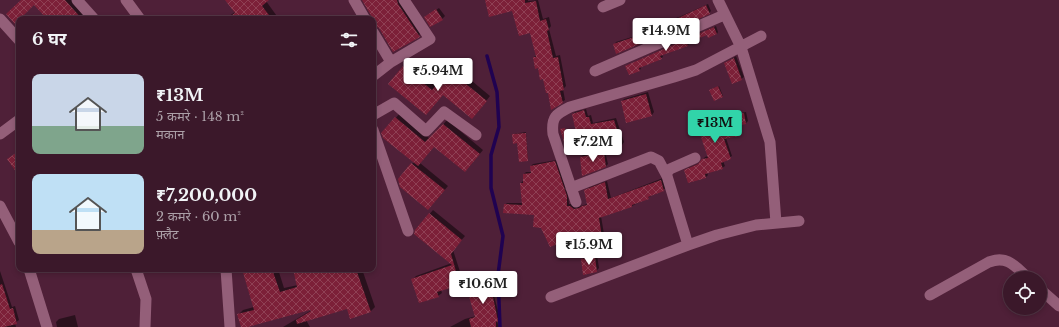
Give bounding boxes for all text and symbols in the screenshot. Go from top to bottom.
pin: ₹14.9M [633,18,699,52]
text: ₹14.9M [642,22,690,39]
text: 6 घर [32,29,67,50]
icon: filters [338,29,360,51]
pin: ₹5.94M [405,58,471,92]
text: ₹5.94M [413,62,463,79]
text: ₹13M [156,85,203,106]
icon: home [64,90,112,138]
text: 5 कमरे · 148 m² [156,108,244,125]
pin: ₹13M [691,110,739,144]
text: ₹13M [697,114,733,131]
text: मकान [156,126,184,143]
pin: ₹7.2M [565,129,621,163]
text: ₹7.2M [573,133,613,150]
text: ₹7,200,000 [156,185,257,206]
icon: home [64,190,112,238]
text: 2 कमरे · 60 m² [156,208,241,225]
text: फ़्लैट [156,226,179,243]
pin: ₹15.9M [556,232,622,266]
text: ₹15.9M [565,236,613,253]
pin: ₹10.6M [450,271,516,305]
map controls [1003,271,1047,315]
button: locate [1003,271,1047,315]
text: ₹10.6M [458,275,508,292]

